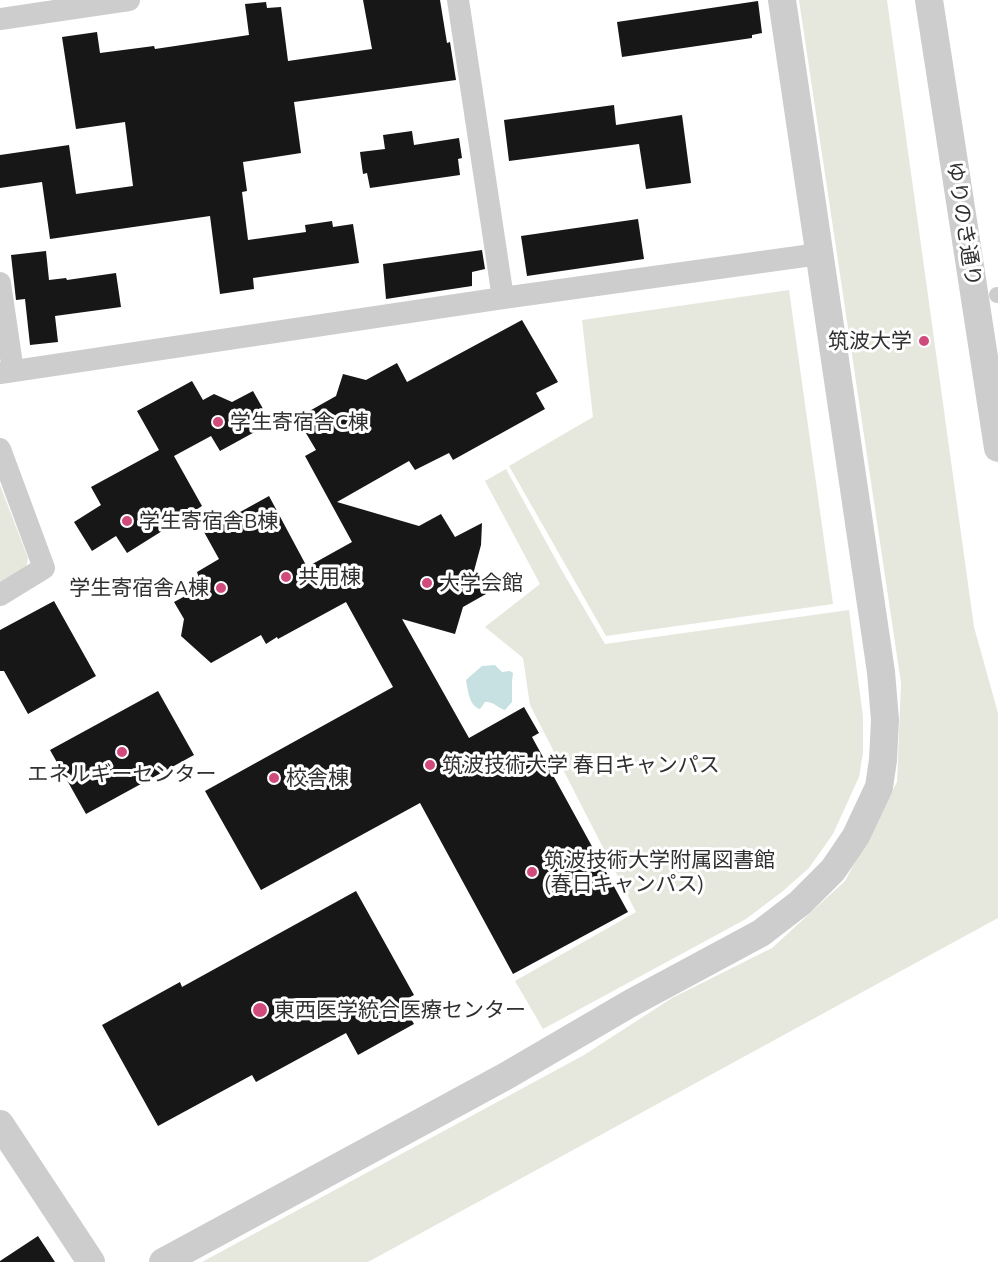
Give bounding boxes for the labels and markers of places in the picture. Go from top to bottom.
place label: 筑波大学 [828,328,912,354]
marker: 筑波大学 [917,334,931,348]
place label: 学生寄宿舎C棟 [230,409,369,435]
marker: 学生寄宿舎C棟 [211,415,225,429]
place label: 学生寄宿舎B棟 [139,508,278,534]
marker: 学生寄宿舎B棟 [120,514,134,528]
place label: 共用棟 [298,564,361,590]
marker: 共用棟 [279,570,293,584]
place label: 大学会館 [439,570,523,596]
place label: 学生寄宿舎A棟 [69,575,209,601]
marker: 大学会館 [420,576,434,590]
marker: 学生寄宿舎A棟 [214,581,228,595]
marker: エネルギーセンター [115,745,129,759]
place label: 筑波技術大学 春日キャンパス [442,752,720,778]
marker: 筑波技術大学 春日キャンパス [423,758,437,772]
place label: エネルギーセンター [28,761,216,787]
place label: 校舎棟 [286,765,349,791]
marker: 校舎棟 [267,771,281,785]
place label: 筑波技術大学附属図書館 (春日キャンパス) [544,847,775,897]
marker: 筑波技術大学附属図書館 (春日キャンパス) [525,865,539,879]
place label: 東西医学統合医療センター [274,997,526,1023]
marker: 東西医学統合医療センター [251,1001,269,1019]

